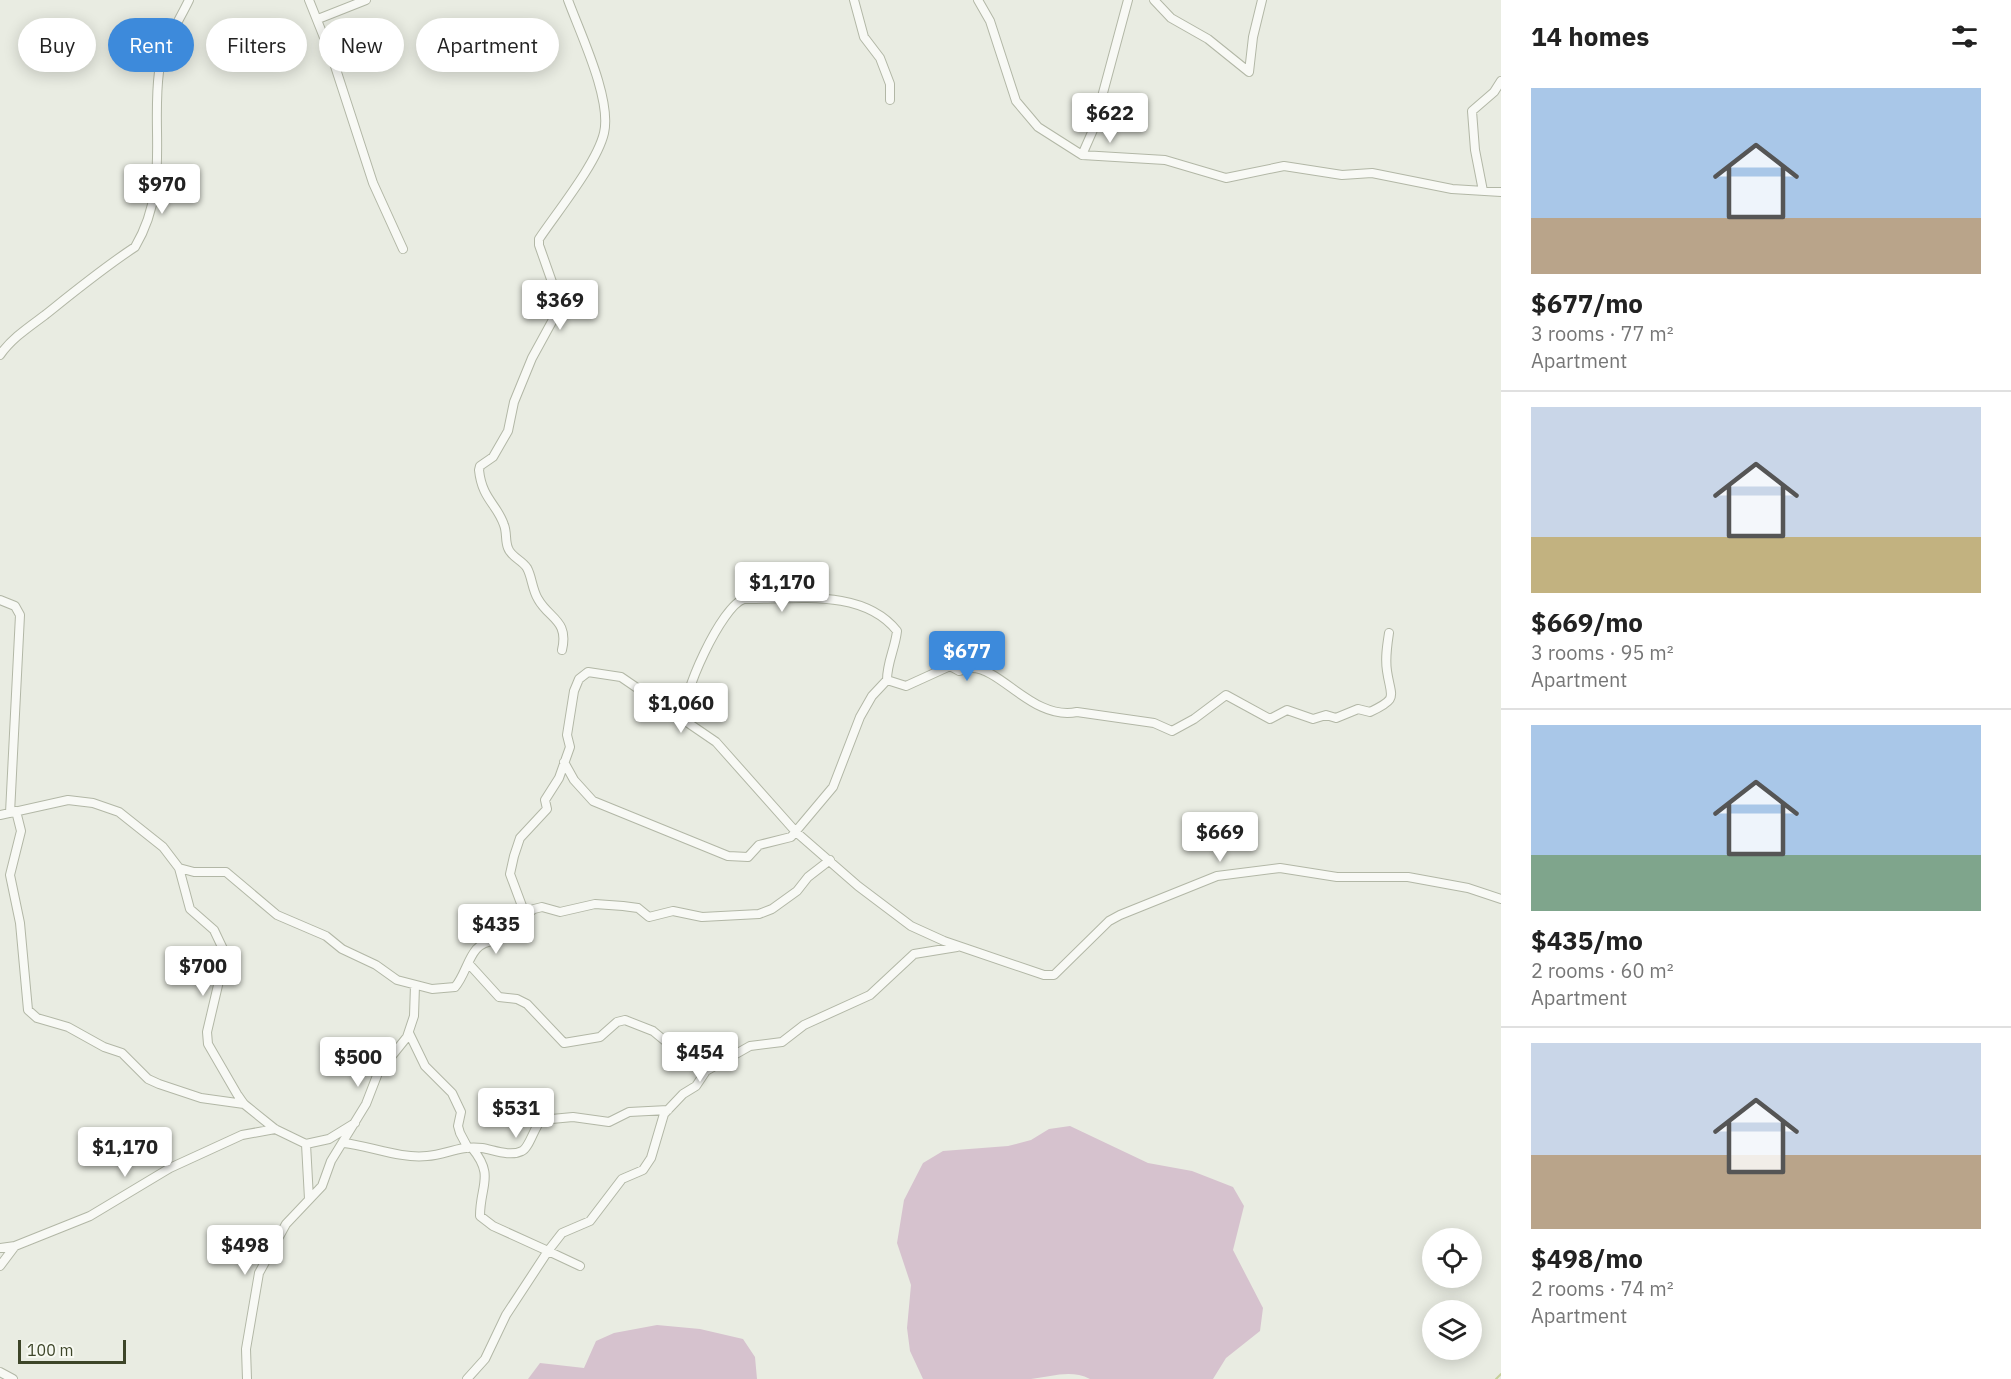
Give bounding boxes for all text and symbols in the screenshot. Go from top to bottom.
chip: Buy [18,18,96,72]
chip: Rent [108,18,194,72]
chip: Filters [206,18,307,72]
chip: New [319,18,404,72]
chip: Apartment [416,18,559,72]
text: 14 homes [1531,19,1649,53]
icon: filters [1948,20,1981,53]
pin: $622 [1074,93,1146,144]
text: $622 [1086,99,1134,126]
icon: home [1702,127,1810,235]
pin: $970 [126,164,198,215]
text: $970 [138,170,186,197]
pin: $369 [524,280,596,331]
text: $369 [536,286,584,313]
text: $677/mo [1531,286,1643,320]
text: 3 rooms · 77 m² [1531,320,1674,347]
text: Apartment [1531,347,1627,374]
icon: home [1702,446,1810,554]
pin: $1,170 [733,562,831,613]
text: $1,170 [749,568,815,595]
text: $669/mo [1531,605,1643,639]
pin: $677 [931,631,1003,682]
text: $677 [943,637,991,664]
text: 3 rooms · 95 m² [1531,639,1674,666]
text: Apartment [1531,666,1627,693]
pin: $1,060 [632,683,730,734]
text: $1,060 [648,689,714,716]
icon: home [1702,764,1810,872]
pin: $669 [1184,812,1256,863]
text: $669 [1196,818,1244,845]
pin: $435 [460,904,532,955]
text: $435 [472,910,520,937]
text: $435/mo [1531,923,1643,957]
pin: $700 [167,946,239,997]
text: $700 [179,952,227,979]
text: 2 rooms · 60 m² [1531,957,1674,984]
text: Apartment [1531,984,1627,1011]
pin: $454 [664,1032,736,1083]
pin: $500 [322,1037,394,1088]
text: $454 [676,1038,724,1065]
text: $500 [334,1043,382,1070]
icon: home [1702,1082,1810,1190]
pin: $531 [480,1088,552,1139]
text: $531 [492,1094,540,1121]
pin: $1,170 [76,1127,174,1178]
text: $1,170 [92,1133,158,1160]
pin: $498 [209,1225,281,1276]
map controls [1422,1228,1482,1360]
button: locate [1422,1228,1482,1288]
text: $498 [221,1231,269,1258]
text: $498/mo [1531,1241,1643,1275]
text: 2 rooms · 74 m² [1531,1275,1674,1302]
button: layers [1422,1300,1482,1360]
text: Apartment [1531,1302,1627,1329]
scale bar [18,1337,126,1364]
text: 100 m [27,1340,74,1360]

